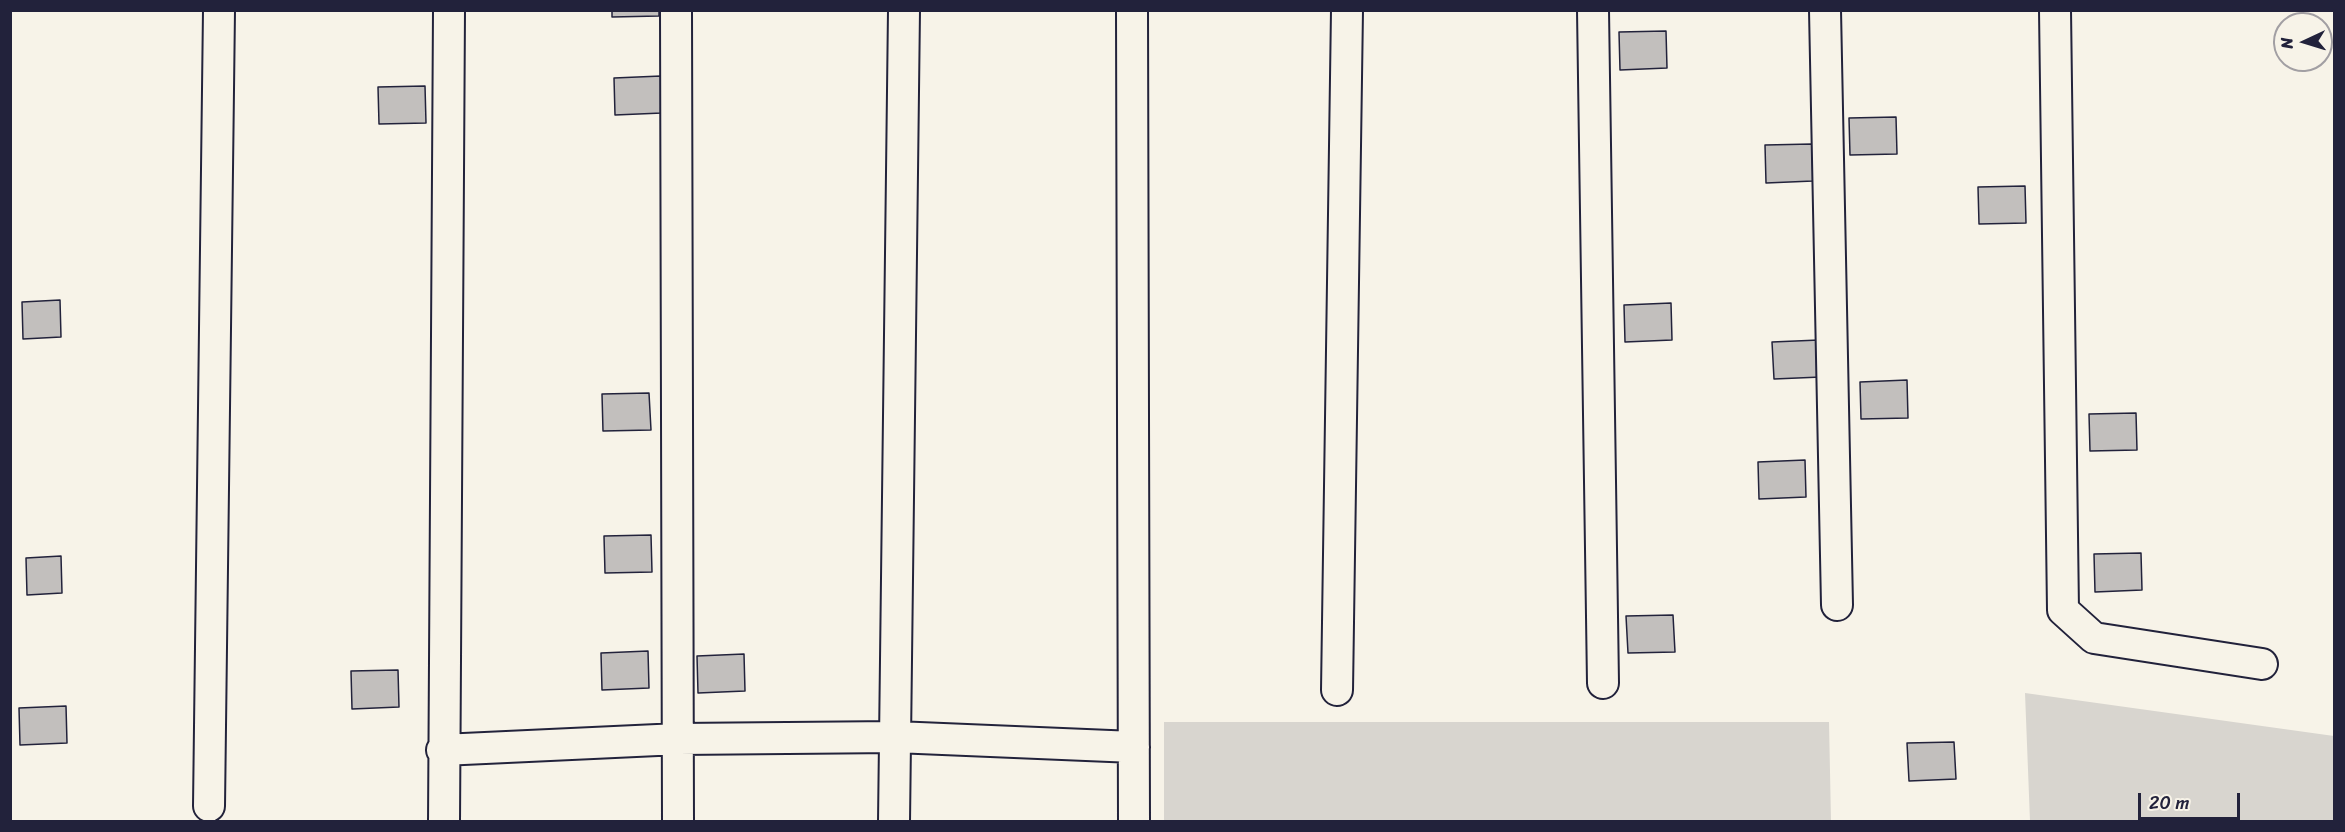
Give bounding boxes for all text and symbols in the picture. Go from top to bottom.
north arrow [2273,12,2333,72]
text: N [2272,37,2301,50]
scale bar [2141,781,2243,819]
text: 20 m [2149,787,2189,819]

